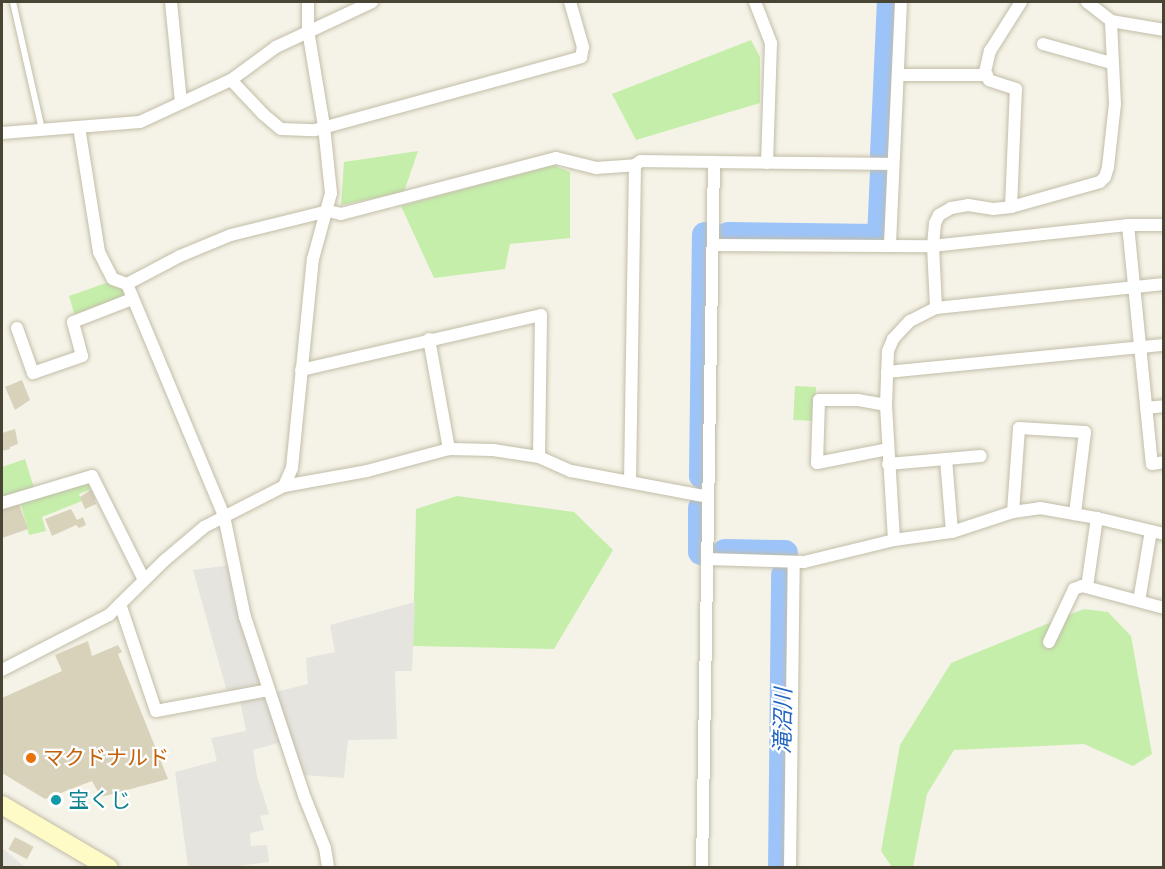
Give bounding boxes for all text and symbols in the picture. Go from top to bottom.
water label: 滝沼川 [769,688,797,754]
place label: マクドナルド [43,745,169,771]
marker: マクドナルド [24,751,38,765]
place label: 宝くじ [68,787,131,813]
marker: 宝くじ [49,793,63,807]

